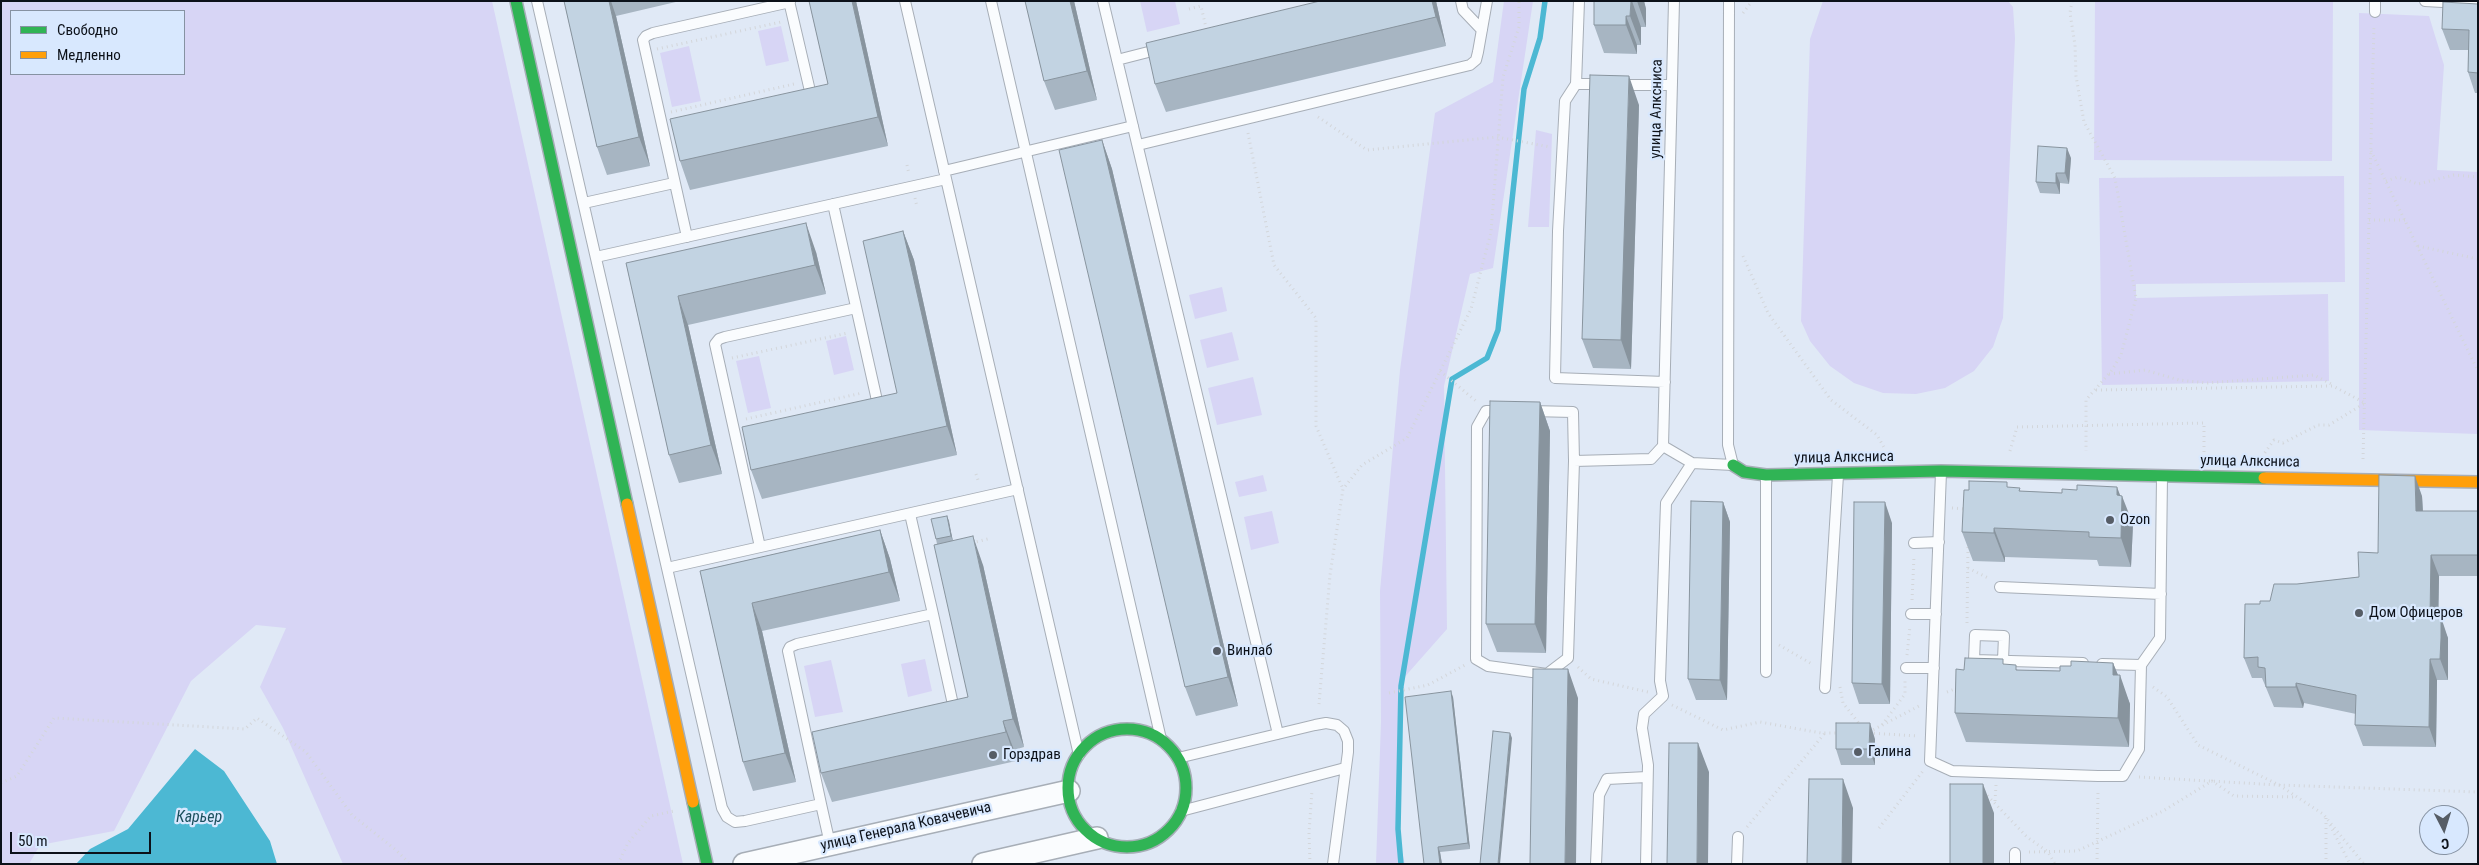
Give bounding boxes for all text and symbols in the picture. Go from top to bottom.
legend [10,10,185,75]
text: Свободно [57,21,118,39]
text: Медленно [57,46,121,64]
street label: улица Алксниса [1647,59,1667,159]
street label: улица Алксниса [1794,448,1894,468]
street label: улица Алксниса [2200,452,2300,472]
place label: Ozon [2120,511,2150,529]
marker: Ozon [2104,514,2116,526]
place label: Дом Офицеров [2369,604,2463,622]
marker: Дом Офицеров [2353,607,2365,619]
place label: Винлаб [1227,642,1273,660]
marker: Винлаб [1211,645,1223,657]
place label: Галина [1868,743,1911,761]
place label: Горздрав [1003,746,1061,764]
marker: Галина [1852,746,1864,758]
marker: Горздрав [987,749,999,761]
street label: улица Генерала Ковачевича [819,799,993,855]
north arrow [2419,805,2469,855]
water label: Карьер [176,808,222,828]
scale bar [12,822,154,854]
text: 50 m [18,832,48,850]
text: С [2441,836,2450,852]

